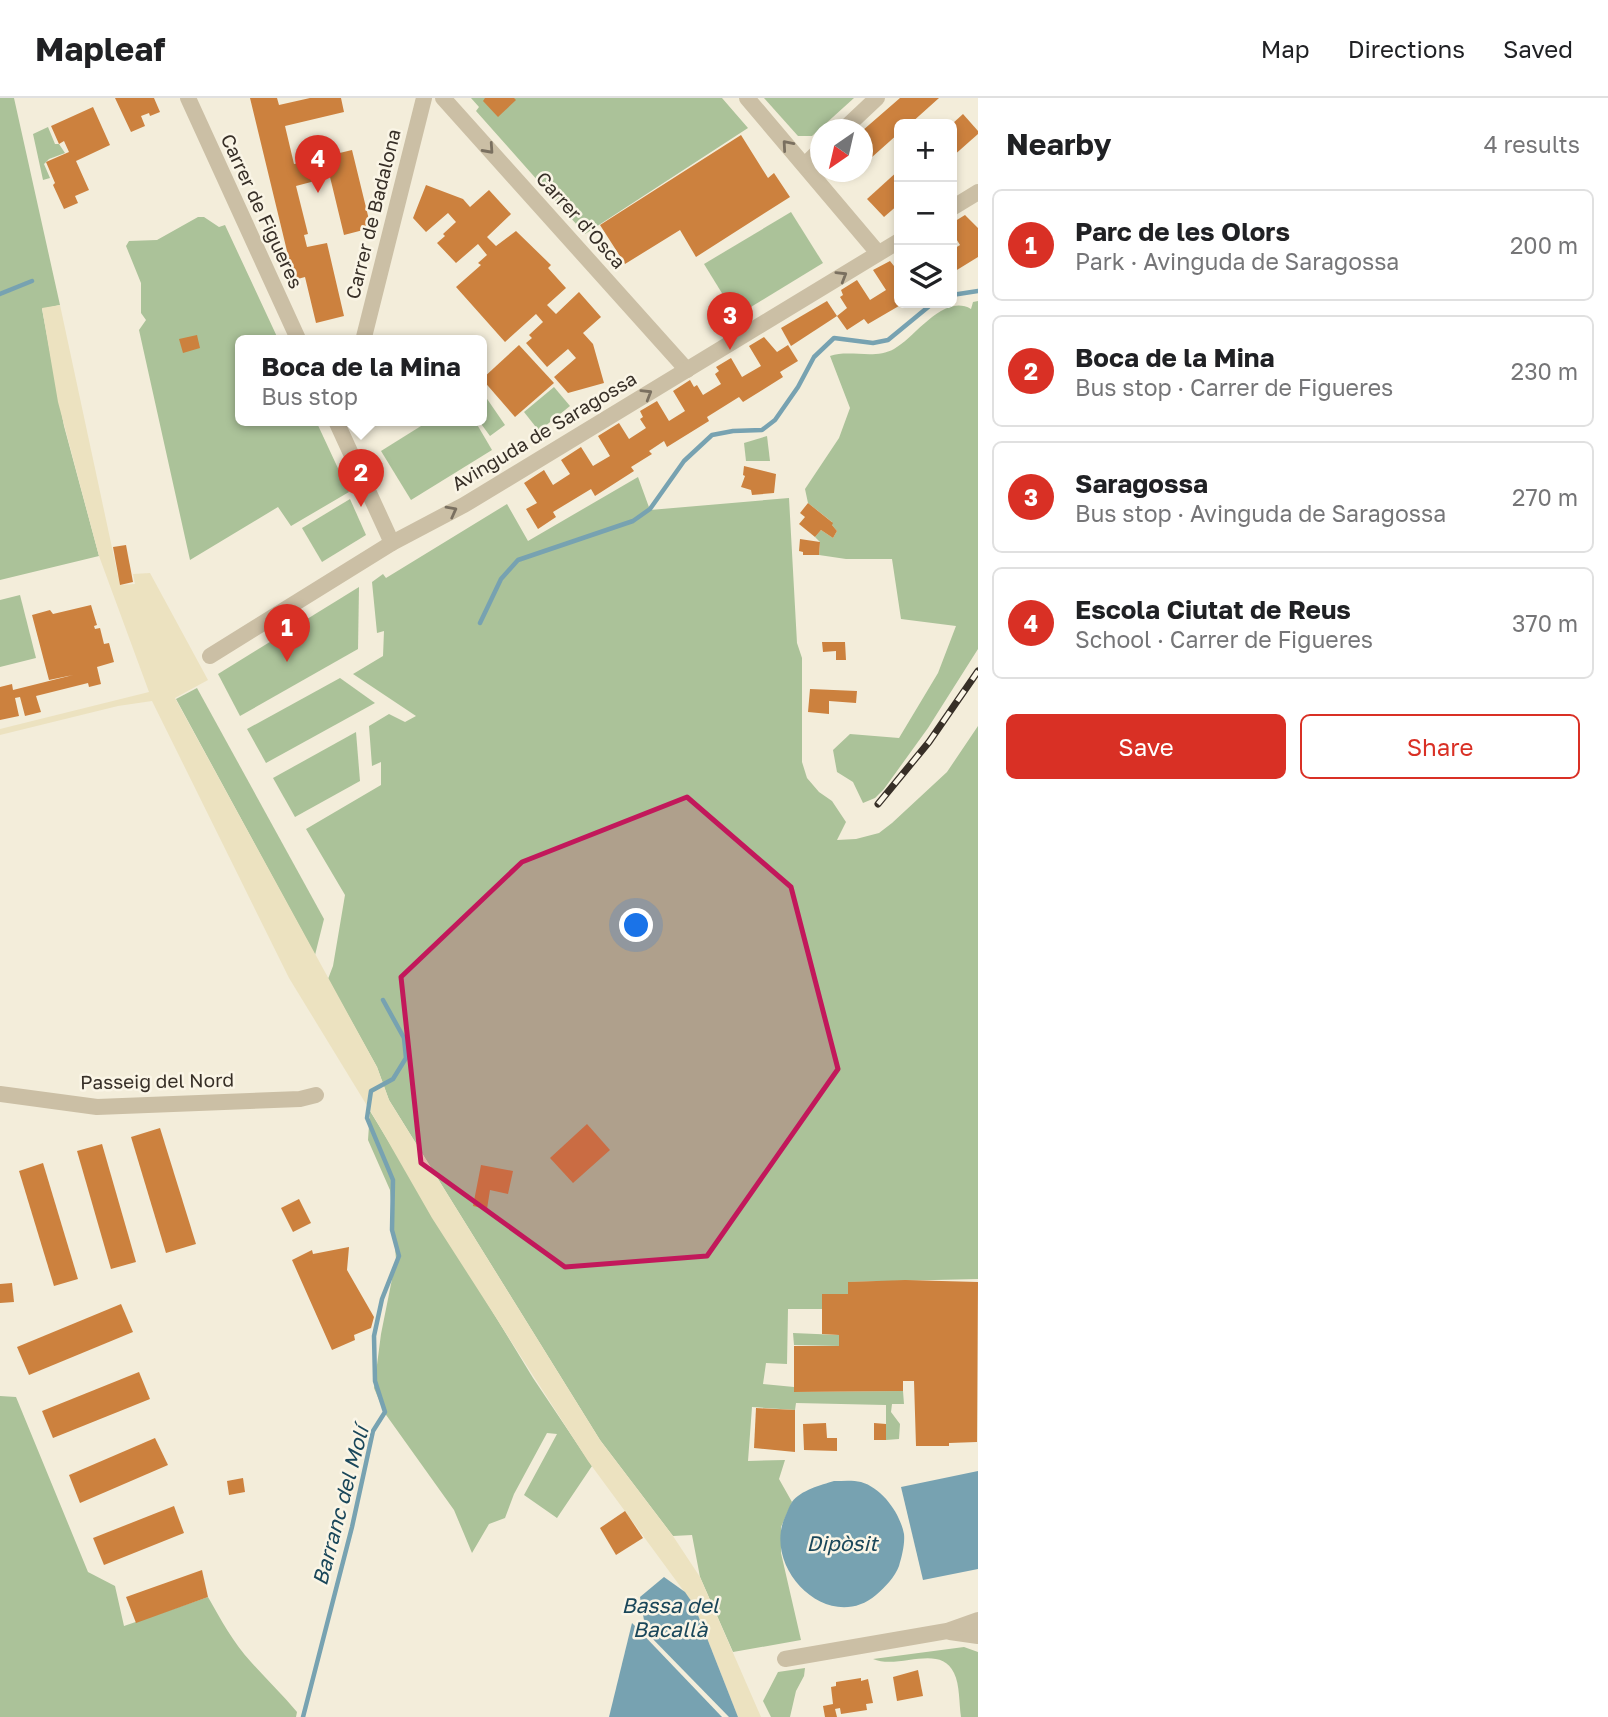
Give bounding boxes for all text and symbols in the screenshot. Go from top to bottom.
text: Mapleaf [35,29,165,68]
text: Map [1261,34,1310,63]
text: Directions [1348,34,1465,63]
text: Saved [1503,34,1573,63]
north arrow [810,119,873,182]
map controls [894,119,957,308]
button: + [894,119,957,182]
street label: Carrer de Badalona [340,126,405,301]
text: Nearby [1006,126,1111,162]
street label: Carrer de Figueres [217,130,308,292]
text: 4 results [1484,130,1580,158]
pin: 4 [295,135,341,193]
one-way arrow [783,140,795,153]
one-way arrow [481,141,493,154]
street label: Carrer d'Osca [532,166,631,273]
button: − [894,182,957,245]
text: Parc de les Olors [1075,216,1290,247]
text: 1 [1025,231,1037,259]
text: 200 m [1510,231,1578,259]
button: layers [894,245,957,308]
text: Park · Avinguda de Saragossa [1075,247,1399,275]
one-way arrow [834,271,847,284]
pin: 3 [707,292,753,350]
popup [235,335,487,426]
text: Boca de la Mina [1075,342,1275,373]
text: Boca de la Mina [261,351,461,382]
text: 2 [1024,357,1038,385]
text: 230 m [1511,357,1578,385]
street label: Avinguda de Saragossa [447,366,640,495]
text: Bus stop · Carrer de Figueres [1075,373,1393,401]
text: Bus stop [261,382,358,410]
one-way arrow [640,389,653,402]
pin: 2 [338,449,384,507]
text: Saragossa [1075,468,1208,499]
text: 3 [1024,483,1038,511]
text: 270 m [1512,483,1578,511]
text: Bus stop · Avinguda de Saragossa [1075,499,1446,527]
one-way arrow [445,506,457,519]
text: Escola Ciutat de Reus [1075,594,1351,625]
pin: 1 [264,604,310,662]
text: 4 [1024,609,1038,637]
text: 370 m [1512,609,1578,637]
text: School · Carrer de Figueres [1075,625,1373,653]
button: Save [1006,714,1286,779]
button: Share [1300,714,1580,779]
your location [619,908,653,942]
street label: Passeig del Nord [80,1068,234,1093]
water label: Barranc del Molí [306,1418,375,1588]
water label: Dipòsit [806,1530,880,1556]
water label: Bassa del Bacallà [621,1592,720,1642]

